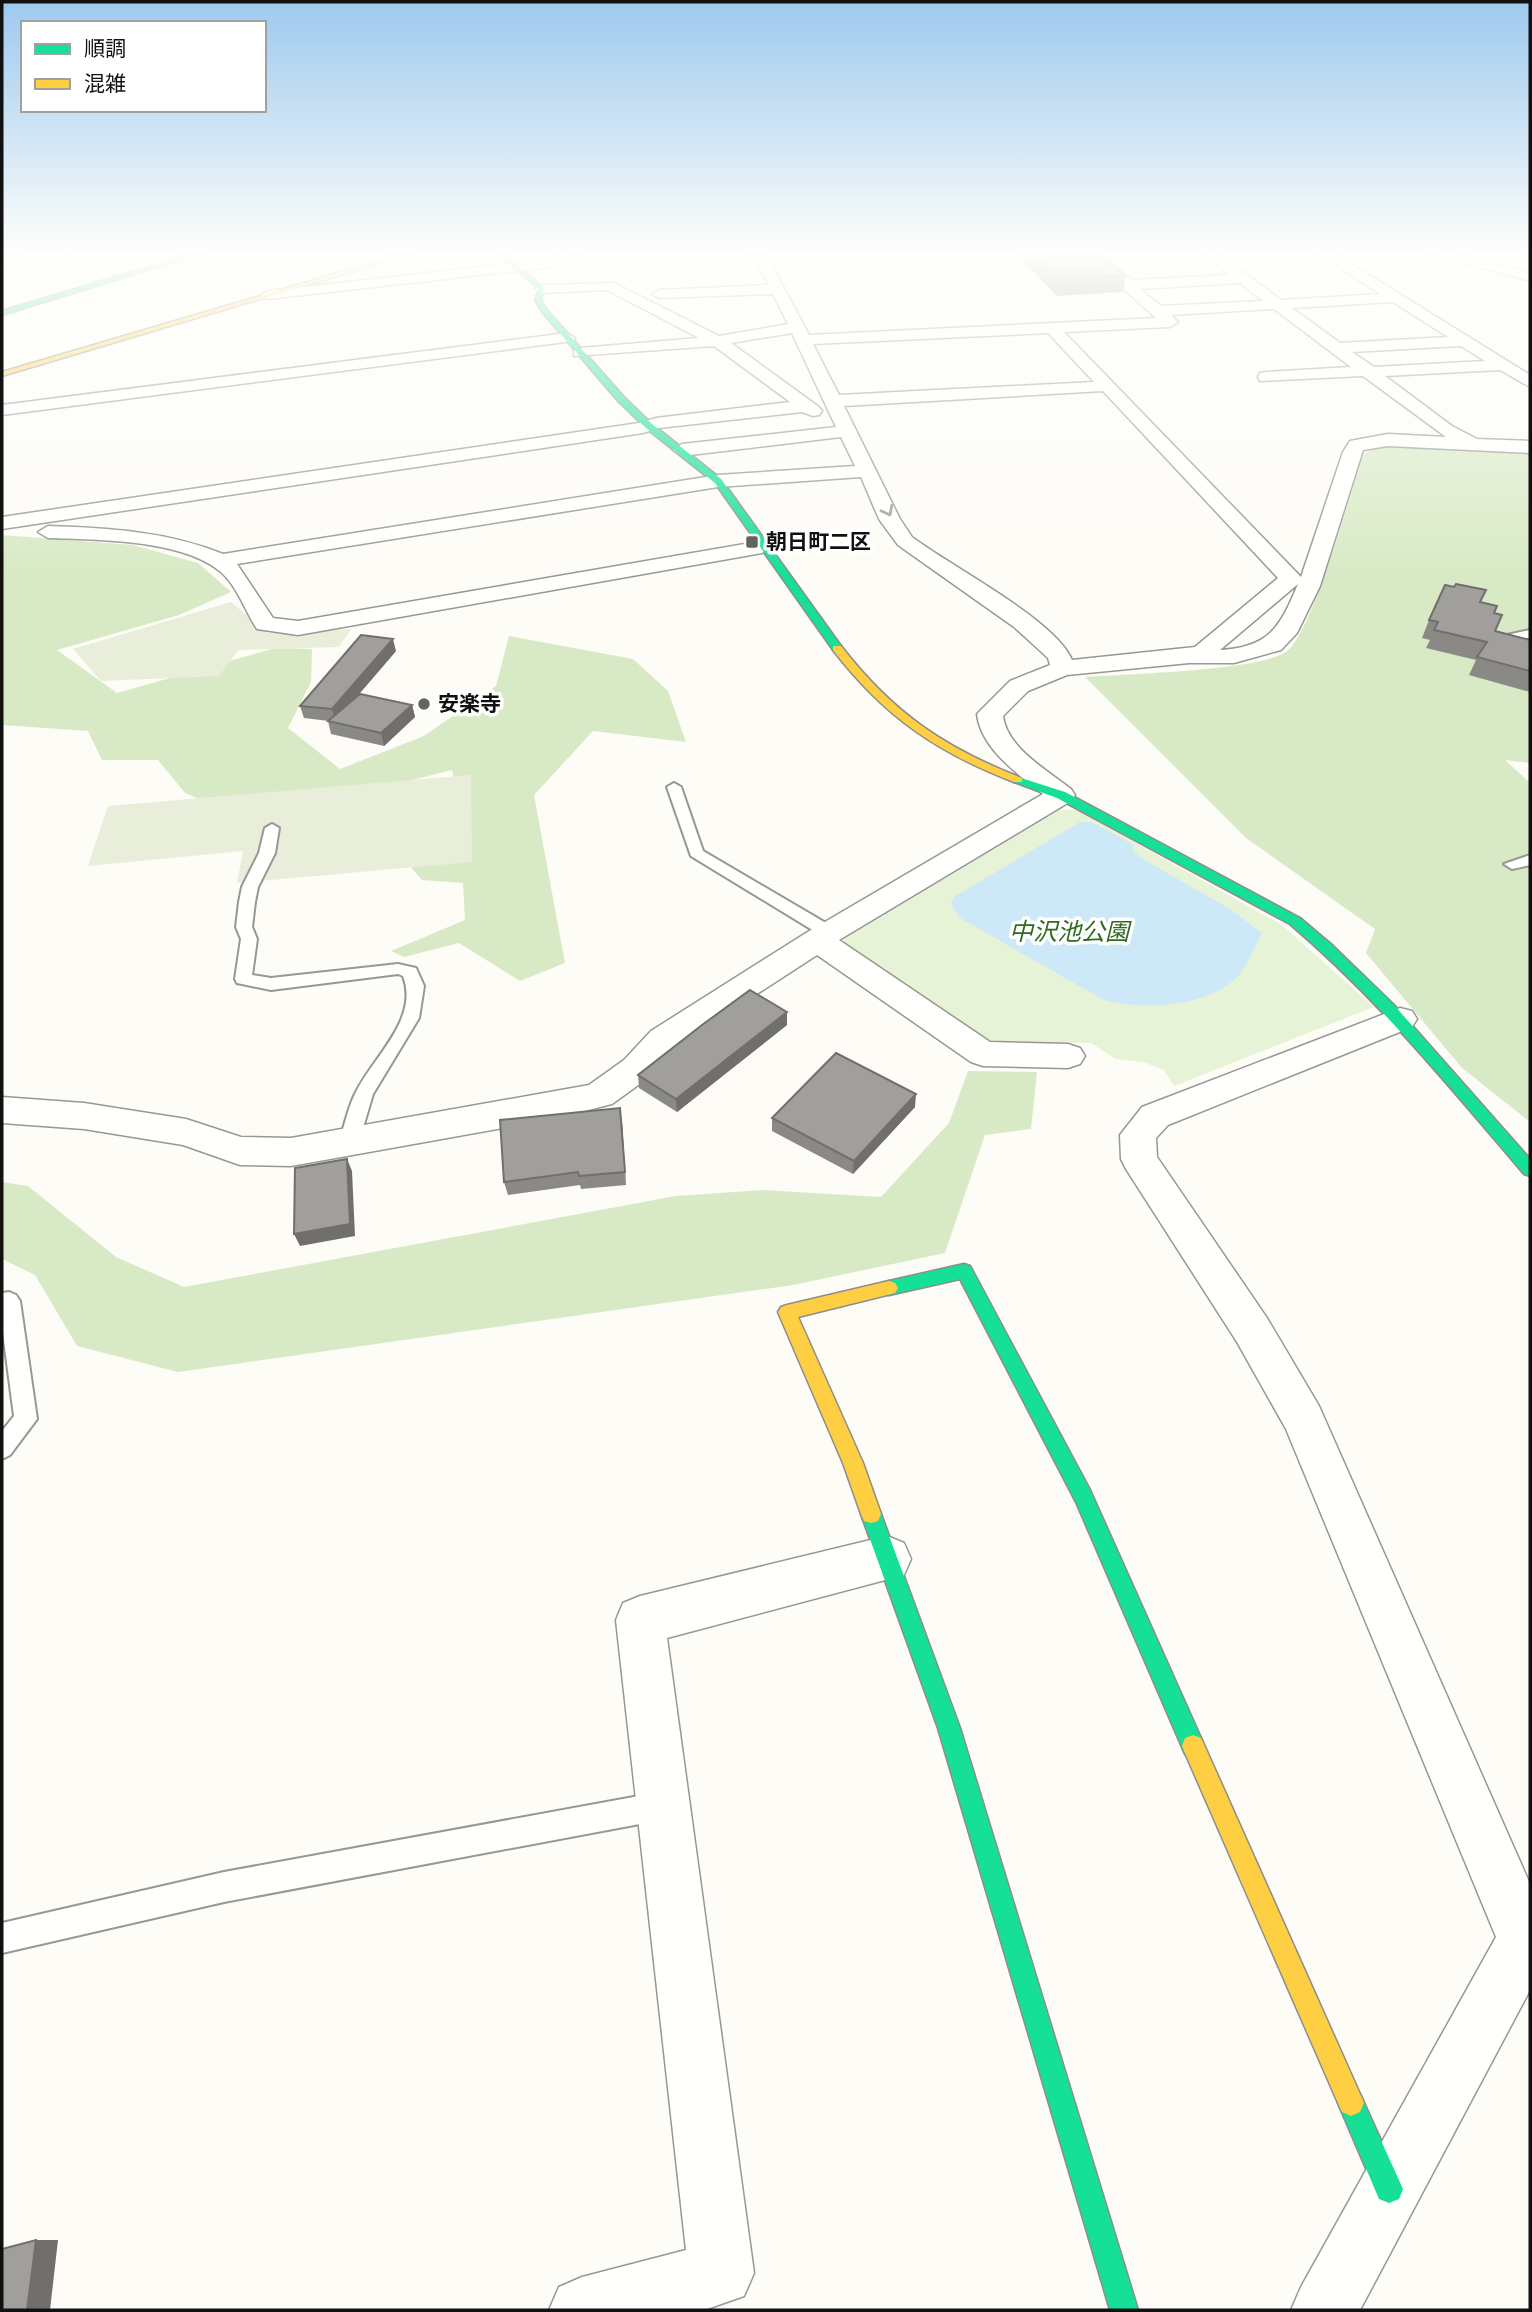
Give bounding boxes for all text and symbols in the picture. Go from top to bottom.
legend [21,21,266,112]
text: 順調 [84,33,126,61]
text: 混雑 [84,68,126,96]
one-way arrow [880,504,894,516]
place label: 朝日町二区 [766,526,871,554]
marker: 朝日町二区 [744,534,760,550]
place label: 安楽寺 [438,688,501,716]
marker: 安楽寺 [416,696,432,712]
park label: 中沢池公園 [1009,914,1132,946]

